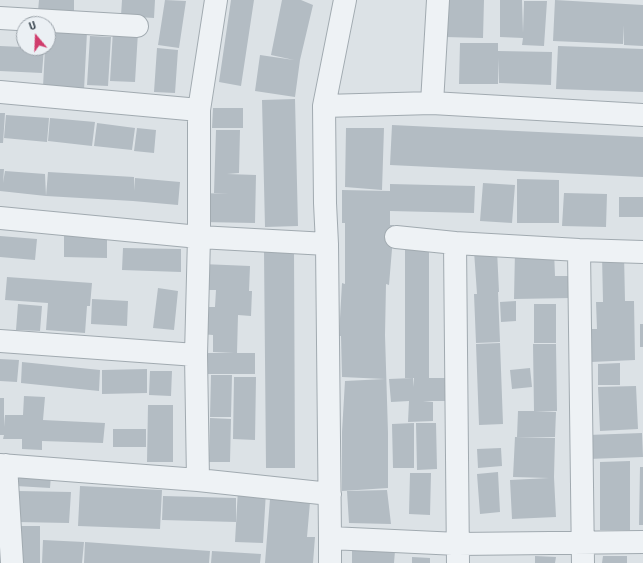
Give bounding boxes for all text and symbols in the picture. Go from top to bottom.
north arrow [16,16,56,56]
text: U [27,18,38,33]

